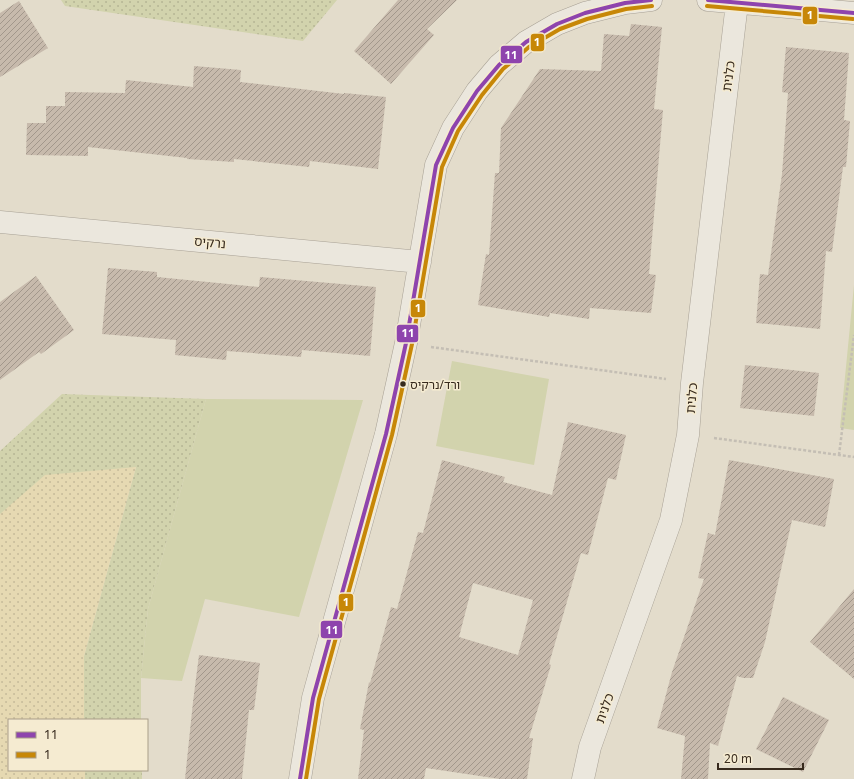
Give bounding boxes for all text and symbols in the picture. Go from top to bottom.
line badge: 1 [802,6,818,25]
text: 1 [807,7,813,22]
line badge: 1 [530,33,545,52]
text: 1 [534,34,540,49]
line badge: 11 [500,45,523,64]
text: 11 [505,47,517,62]
street label: כלנית [717,59,739,92]
street label: נרקיס [193,232,227,252]
line badge: 1 [410,299,426,318]
text: 1 [415,300,421,315]
line badge: 11 [396,324,419,343]
text: 11 [402,325,414,340]
place label: ורד/נרקיס [410,376,460,393]
marker: ורד/נרקיס [398,379,408,389]
street label: כלנית [681,382,701,414]
line badge: 1 [338,593,354,612]
text: 1 [343,594,349,609]
line badge: 11 [320,620,343,639]
text: 11 [326,622,338,637]
street label: כלנית [590,690,618,726]
legend [8,719,148,771]
text: 11 [44,726,58,743]
scale bar [718,745,803,771]
text: 1 [44,746,51,763]
text: 20 m [724,750,752,767]

